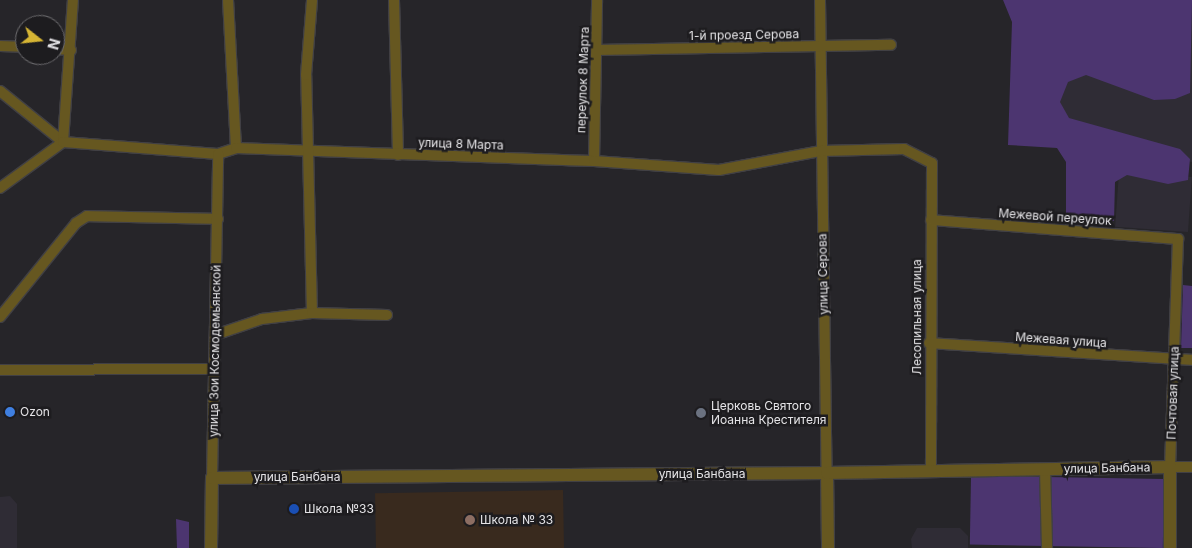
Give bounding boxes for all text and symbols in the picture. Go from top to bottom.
north arrow [15,15,65,65]
street label: переулок 8 Марта [574,27,592,133]
street label: 1-й проезд Серова [689,27,799,43]
text: N [44,37,64,51]
street label: улица 8 Марта [418,135,504,153]
street label: Межевой переулок [998,206,1112,228]
street label: улица Серова [815,233,831,315]
street label: Лесопильная улица [910,259,924,375]
street label: улица Зои Космодемьянской [206,265,224,437]
street label: Межевая улица [1015,330,1107,350]
street label: Почтовая улица [1164,346,1182,440]
place label: Церковь Святого Иоанна Крестителя [711,399,826,427]
place label: Ozon [20,405,50,419]
marker: Ozon [4,406,16,418]
marker: Церковь Святого Иоанна Крестителя [695,407,707,419]
street label: улица Банбана [1064,460,1150,476]
street label: улица Банбана [659,467,745,481]
street label: улица Банбана [254,470,340,484]
place label: Школа №33 [304,502,374,516]
marker: Школа №33 [288,503,300,515]
place label: Школа № 33 [480,513,553,527]
marker: Школа № 33 [464,514,476,526]

